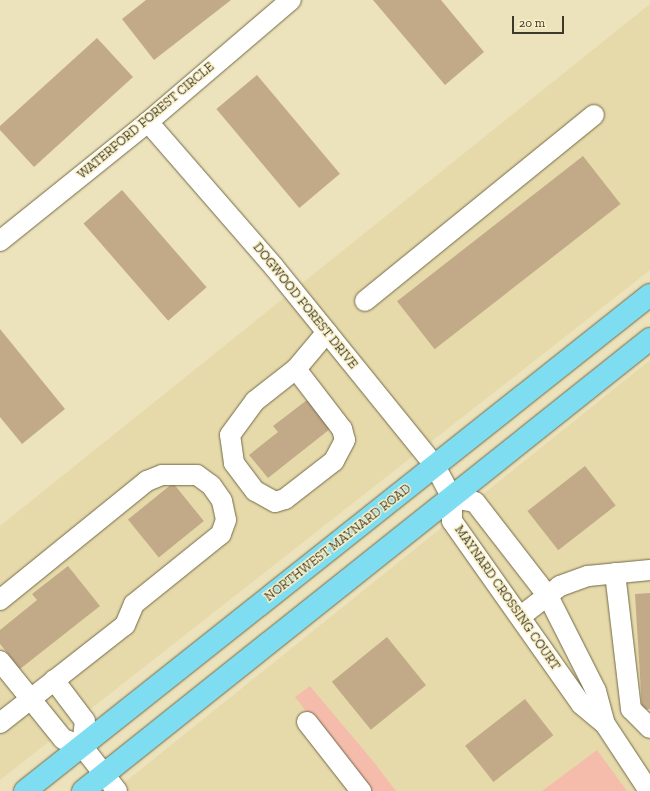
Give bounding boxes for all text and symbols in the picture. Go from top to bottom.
scale bar [514,8,566,34]
text: 20 m [519,16,545,30]
street label: WATERFORD FOREST CIRCLE [75,59,217,183]
street label: DOGWOOD FOREST DRIVE [249,240,361,372]
street label: NORTHWEST MAYNARD ROAD [262,481,414,605]
street label: MAYNARD CROSSING COURT [451,523,563,673]

